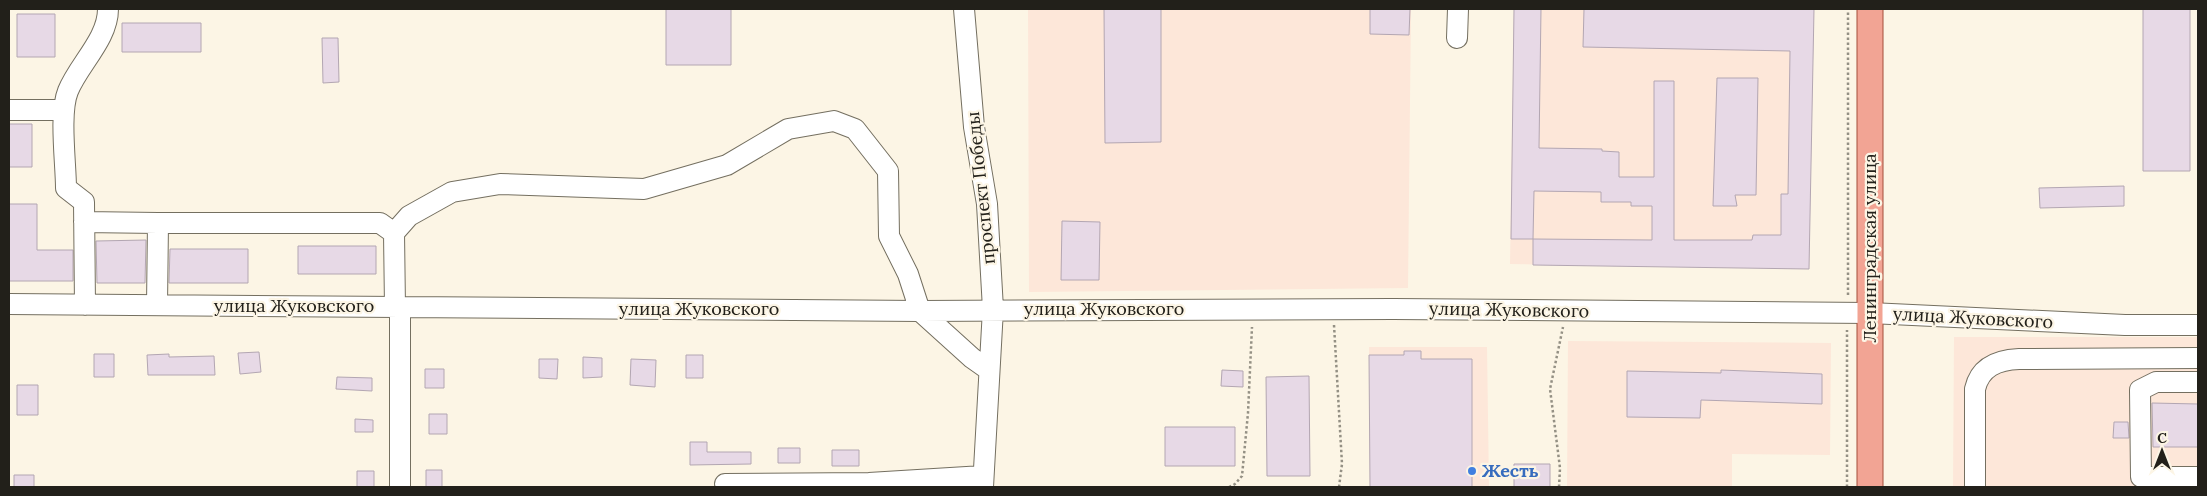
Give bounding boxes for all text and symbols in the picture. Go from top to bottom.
street label: проспект Победы [961,111,1000,266]
street label: Ленинградская улица [1858,153,1881,343]
street label: улица Жуковского [214,294,374,317]
street label: улица Жуковского [619,297,779,320]
street label: улица Жуковского [1024,297,1184,320]
street label: улица Жуковского [1429,297,1589,322]
street label: улица Жуковского [1892,302,2054,333]
north arrow [2137,426,2187,476]
text: С [2157,429,2167,447]
place label: Жесть [1482,459,1539,482]
marker: Жесть [1466,465,1478,477]

